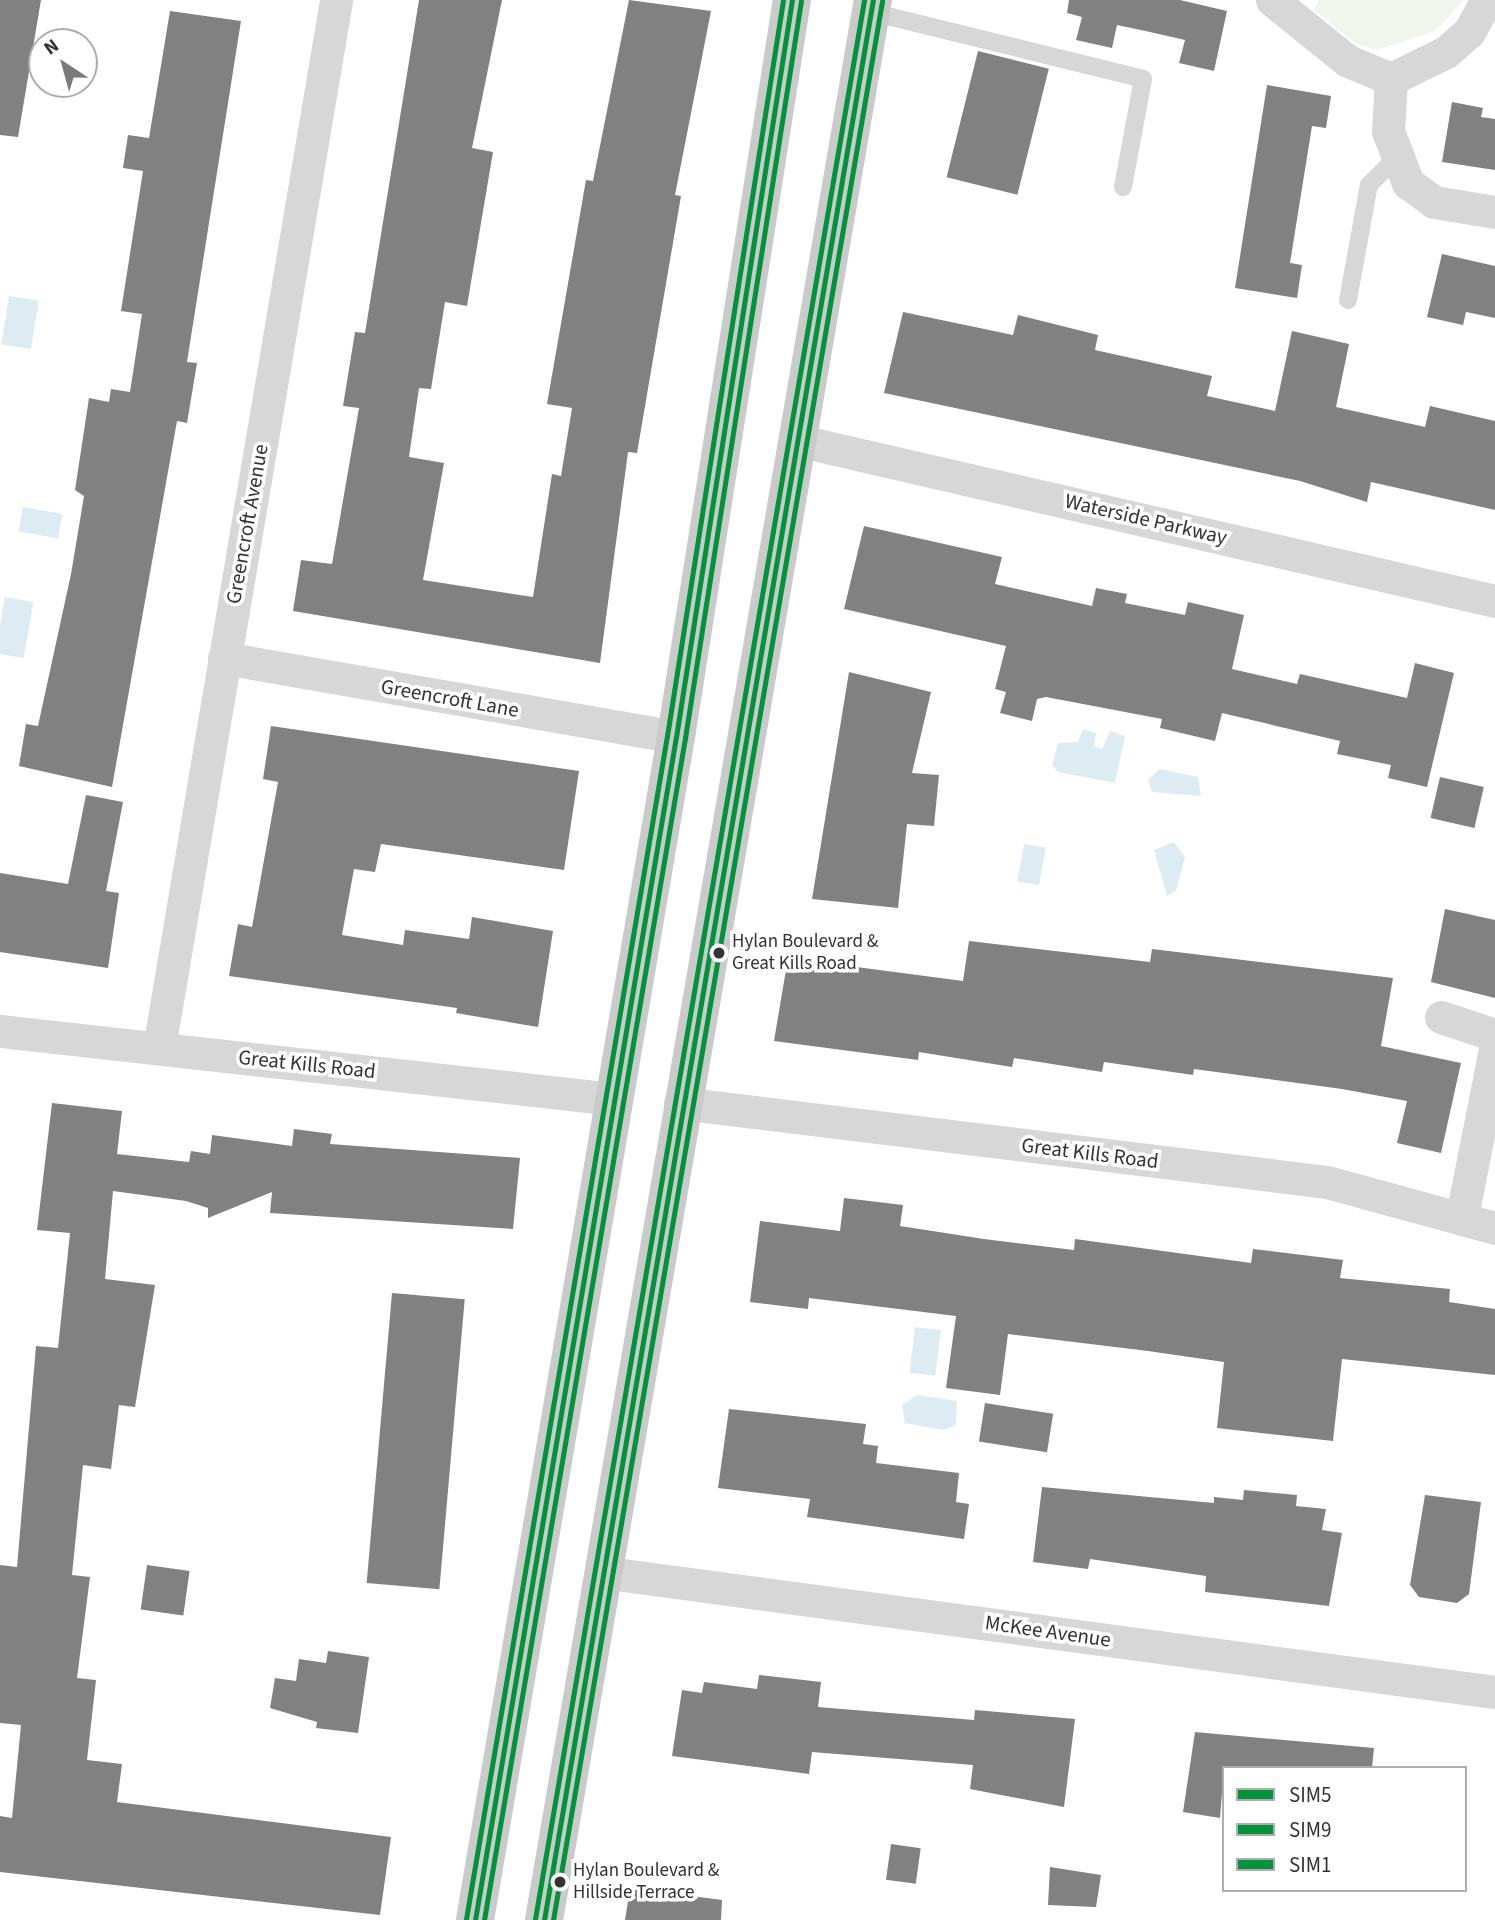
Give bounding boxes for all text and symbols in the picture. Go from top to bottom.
north arrow [28,28,98,98]
text: N [38,33,65,62]
street label: Greencroft Avenue [221,442,273,606]
street label: Waterside Parkway [1062,488,1230,550]
street label: Greencroft Lane [379,673,521,723]
place label: Hylan Boulevard & Great Kills Road [732,931,878,975]
marker: Hylan Boulevard & Great Kills Road [712,946,726,960]
street label: Great Kills Road [237,1044,377,1084]
street label: Great Kills Road [1020,1132,1160,1174]
street label: McKee Avenue [984,1610,1112,1652]
legend [1222,1766,1467,1892]
text: SIM5 [1289,1780,1331,1810]
text: SIM9 [1289,1815,1331,1845]
text: SIM1 [1289,1850,1331,1880]
place label: Hylan Boulevard & Hillside Terrace [573,1860,719,1904]
marker: Hylan Boulevard & Hillside Terrace [553,1875,567,1889]

